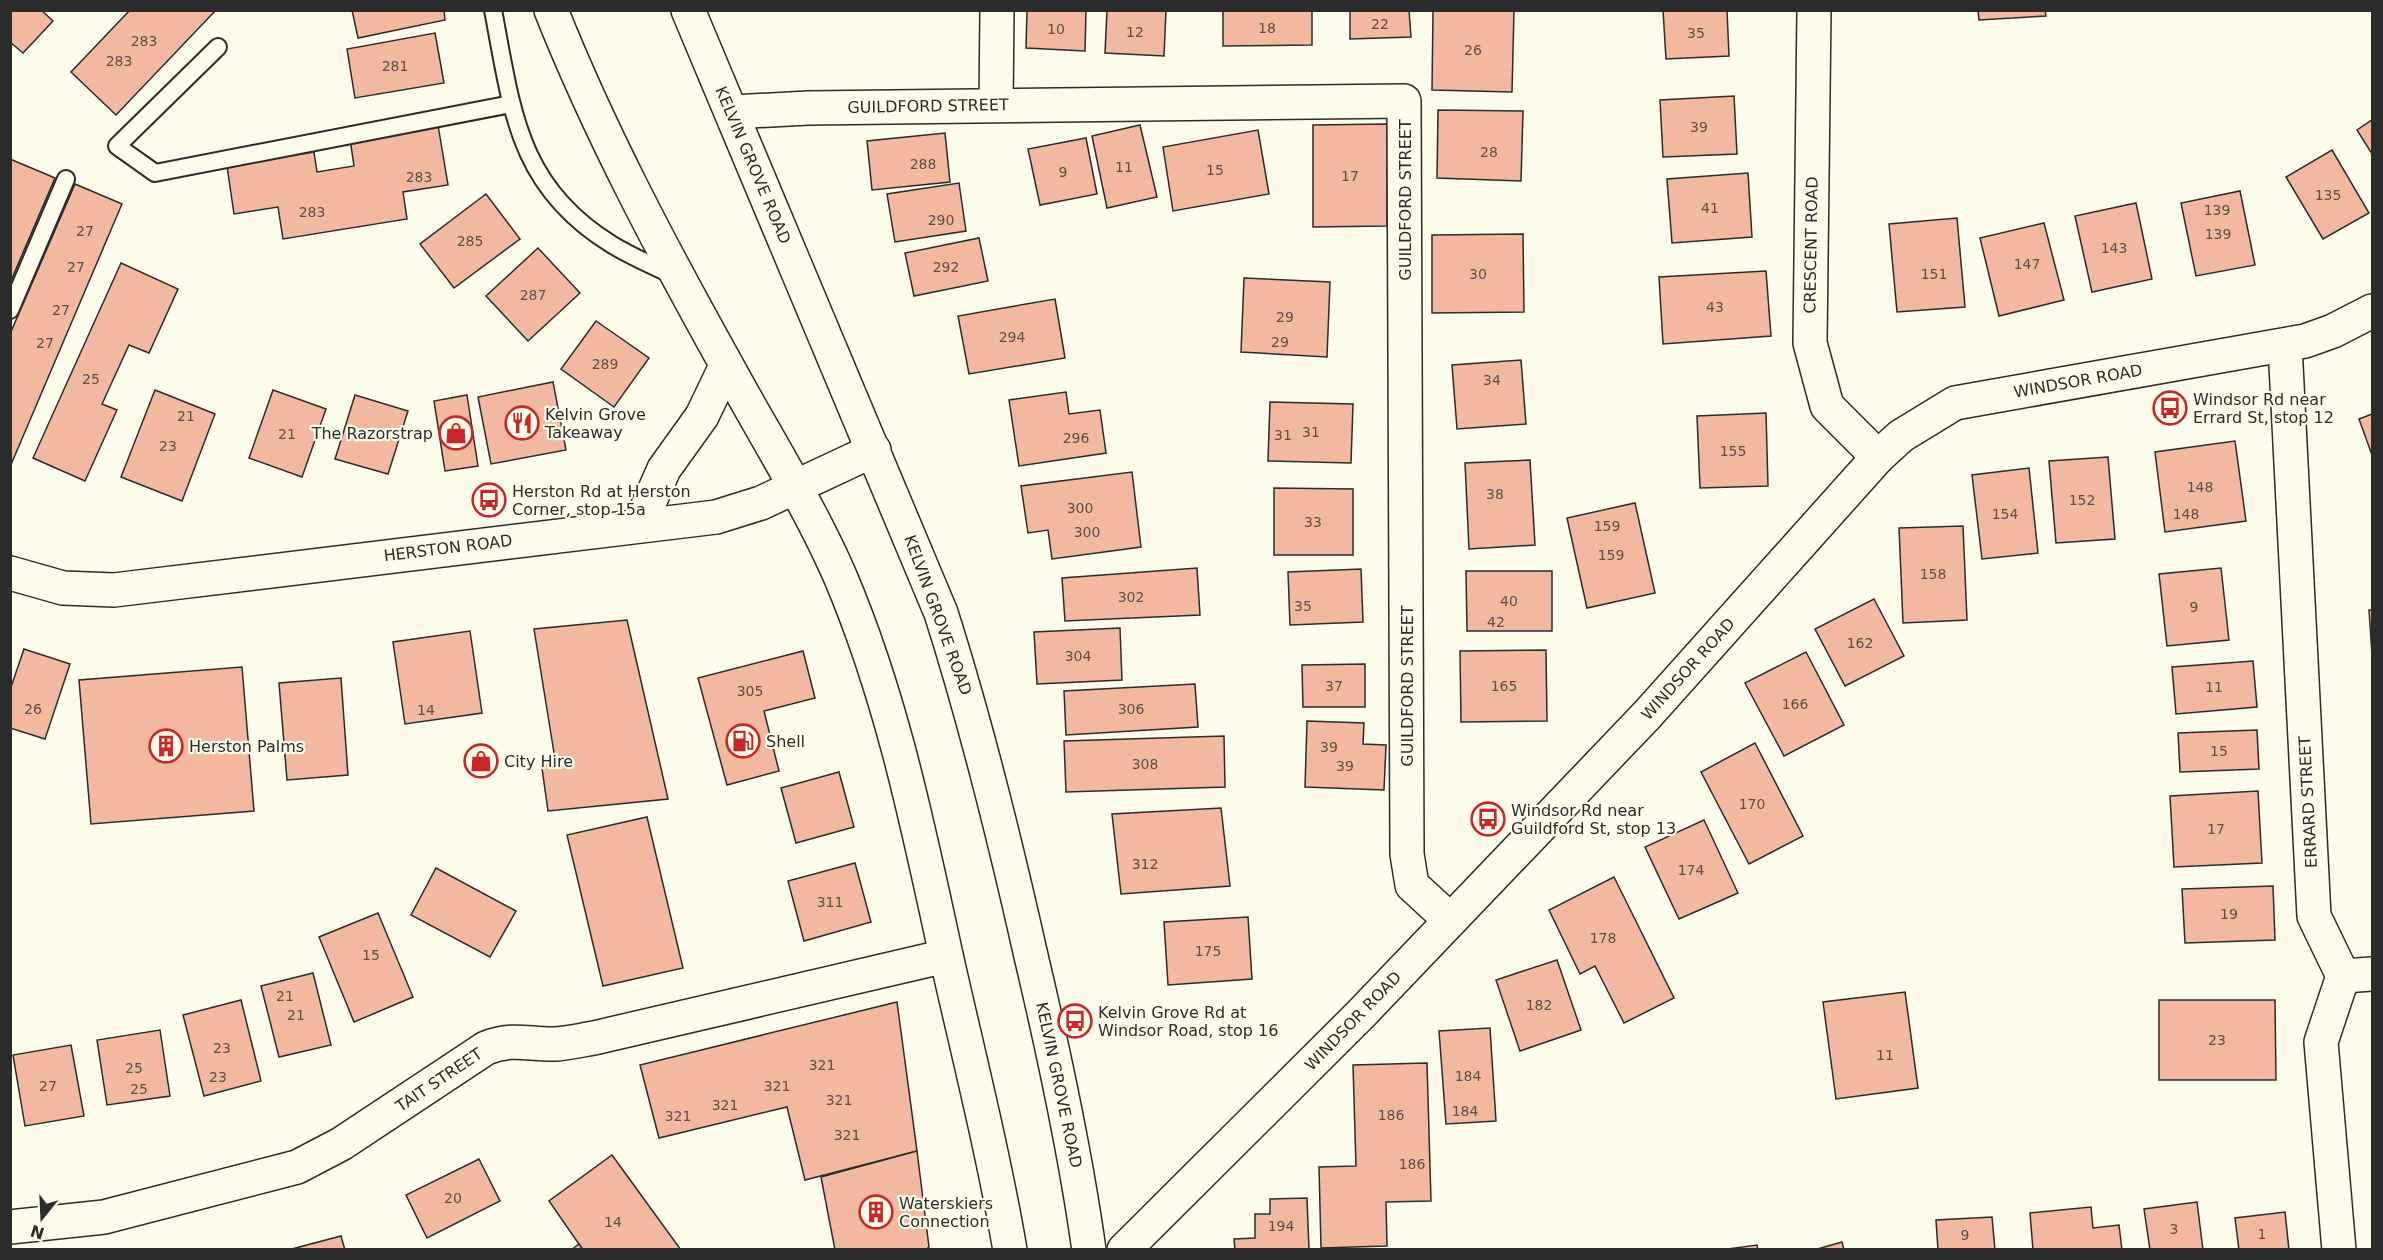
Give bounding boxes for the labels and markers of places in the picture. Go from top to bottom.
bus stop icon: Windsor Rd near Errard St, stop 12 [2152,390,2188,426]
place label: Windsor Rd near Errard St, stop 12 [2193,390,2334,427]
restaurant icon: Kelvin Grove Takeaway [504,405,540,441]
place label: Kelvin Grove Takeaway [544,405,646,442]
shop icon: The Razorstrap [438,415,474,451]
place label: The Razorstrap [311,424,433,443]
bus stop icon: Herston Rd at Herston Corner, stop 15a [471,482,507,518]
place label: Herston Rd at Herston Corner, stop 15a [512,482,691,519]
fuel station icon: Shell [725,723,761,759]
building icon: Herston Palms [148,728,184,764]
place label: Shell [766,732,805,751]
place label: Herston Palms [189,737,304,756]
shop icon: City Hire [463,743,499,779]
place label: City Hire [504,752,573,771]
bus stop icon: Windsor Rd near Guildford St, stop 13 [1470,801,1506,837]
place label: Windsor Rd near Guildford St, stop 13 [1511,801,1676,838]
bus stop icon: Kelvin Grove Rd at Windsor Road, stop 16 [1057,1003,1093,1039]
place label: Kelvin Grove Rd at Windsor Road, stop 16 [1098,1003,1278,1040]
building icon: Waterskiers Connection [858,1194,894,1230]
place label: Waterskiers Connection [899,1194,993,1231]

